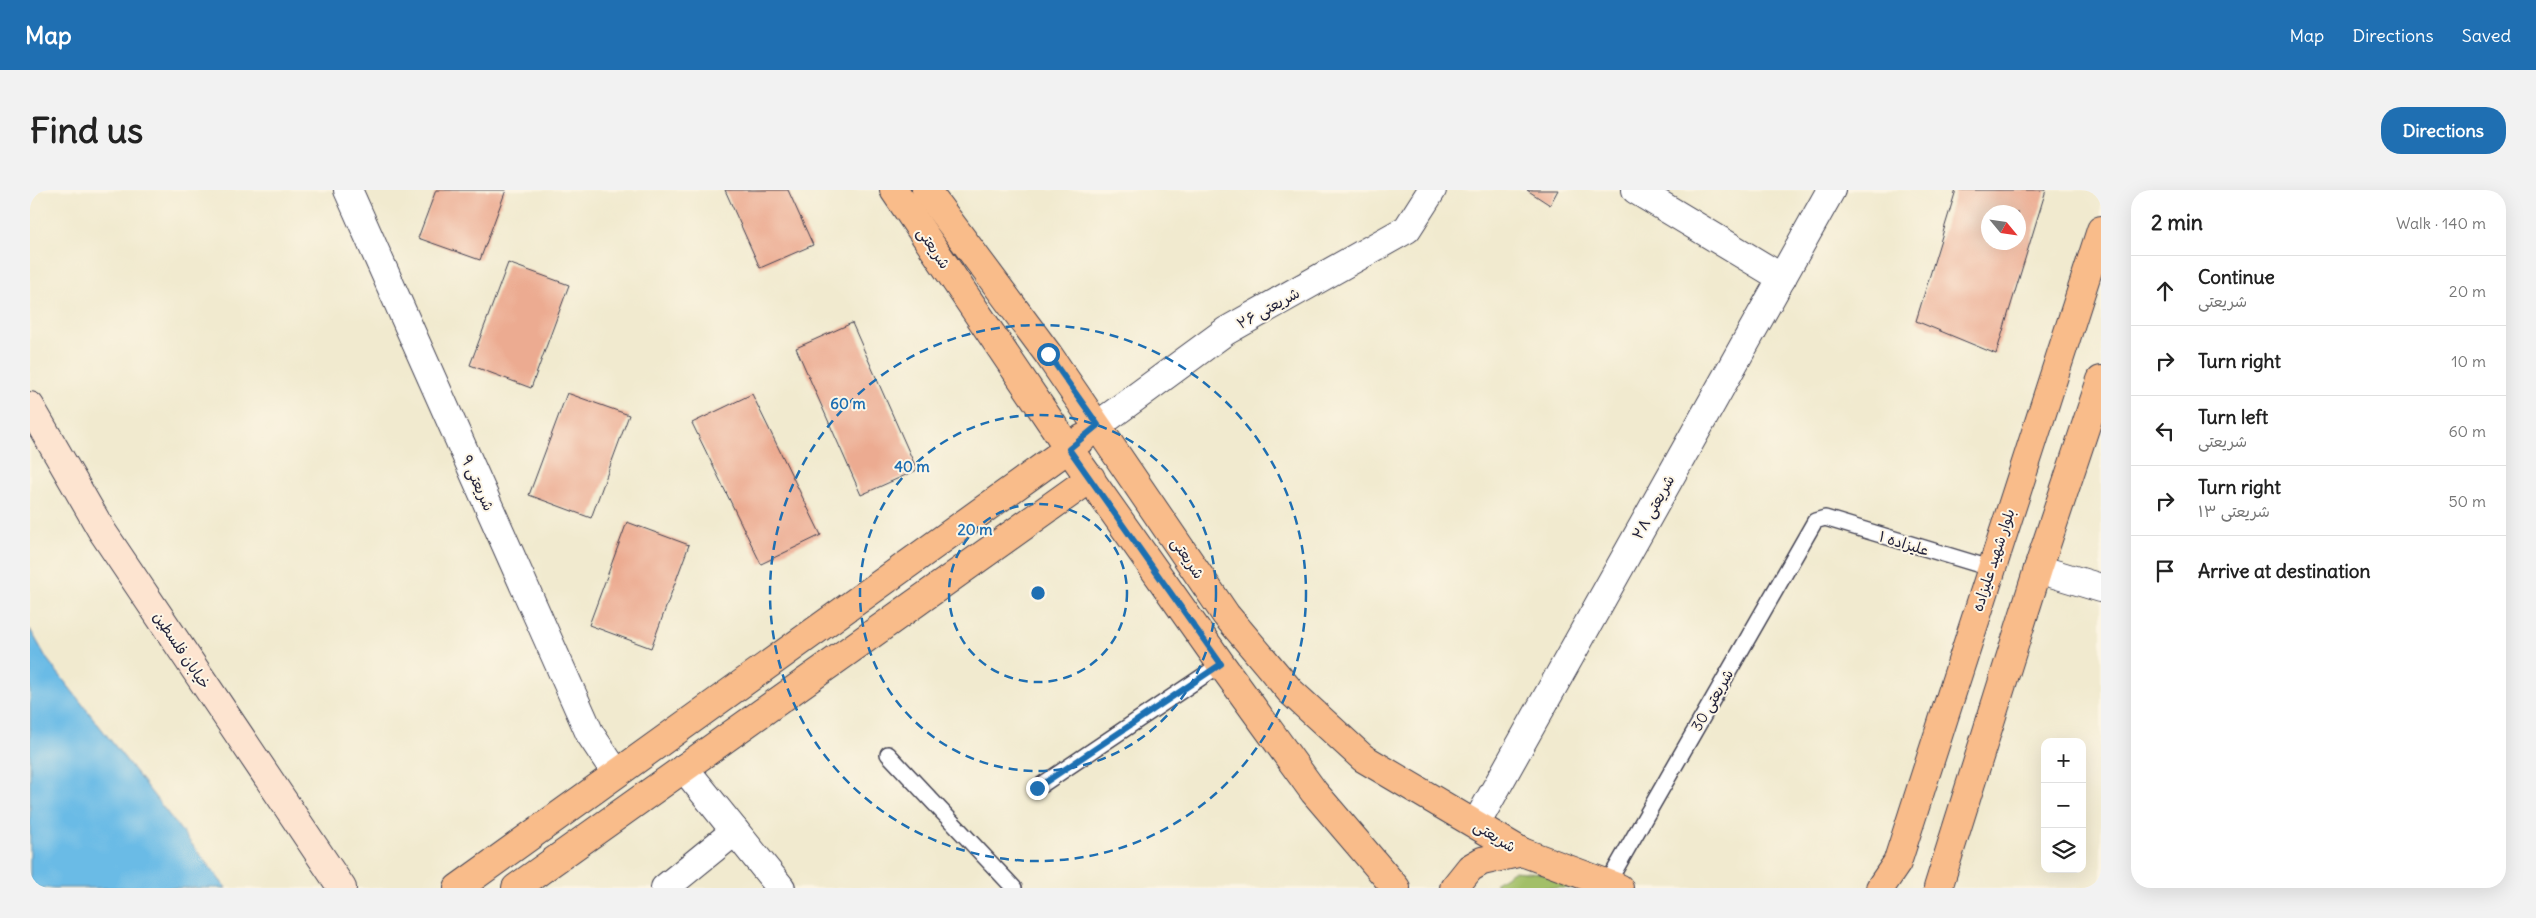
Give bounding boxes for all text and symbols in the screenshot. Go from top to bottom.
text: Map [25,20,72,50]
text: Map [2289,24,2324,47]
text: Directions [2352,24,2434,47]
text: Saved [2462,24,2511,47]
button: Directions [2381,107,2506,154]
text: Find us [30,108,143,152]
north arrow [1981,205,2026,250]
text: 2 min [2151,209,2203,236]
text: Walk · 140 m [2396,213,2486,233]
street label: شریعتی [912,224,955,273]
text: Continue [2198,265,2275,289]
icon: ahead [2151,277,2179,305]
text: 20 m [2449,281,2486,301]
street label: شریعتی ۲۶ [1233,283,1303,334]
text: شریعتی [2198,291,2247,311]
route start [1037,343,1060,366]
icon: right [2151,347,2179,375]
text: Turn right [2198,349,2281,373]
text: 10 m [2451,351,2486,371]
text: 60 m [830,394,866,413]
text: Turn left [2198,405,2268,429]
icon: left [2151,417,2179,445]
text: 60 m [2448,421,2486,441]
text: شریعتی [2198,431,2247,451]
street label: شریعتی ۹ [456,452,499,514]
text: 40 m [894,457,930,476]
street label: شریعتی ۲۸ [1628,472,1679,543]
text: Turn right [2198,475,2281,499]
icon: right [2151,487,2179,515]
text: 50 m [2448,491,2486,511]
text: شریعتی ۱۳ [2198,501,2270,521]
street label: بلوار شهید علیزاده [1967,506,2019,614]
text: 20 m [958,520,992,539]
street label: علیزاده ۱ [1877,526,1931,560]
street label: شریعتی [1166,534,1209,583]
icon: arrive [2151,557,2179,585]
text: Arrive at destination [2198,559,2371,583]
centre of rings [1029,584,1047,602]
street label: خیابان فلسطین [149,608,215,692]
street label: شریعتی 30 [1687,666,1738,735]
map controls [2041,738,2086,873]
button: + [2041,738,2086,783]
route end [1026,777,1049,800]
button: − [2041,783,2086,828]
street label: شریعتی [1470,816,1520,857]
button: layers [2041,828,2086,873]

